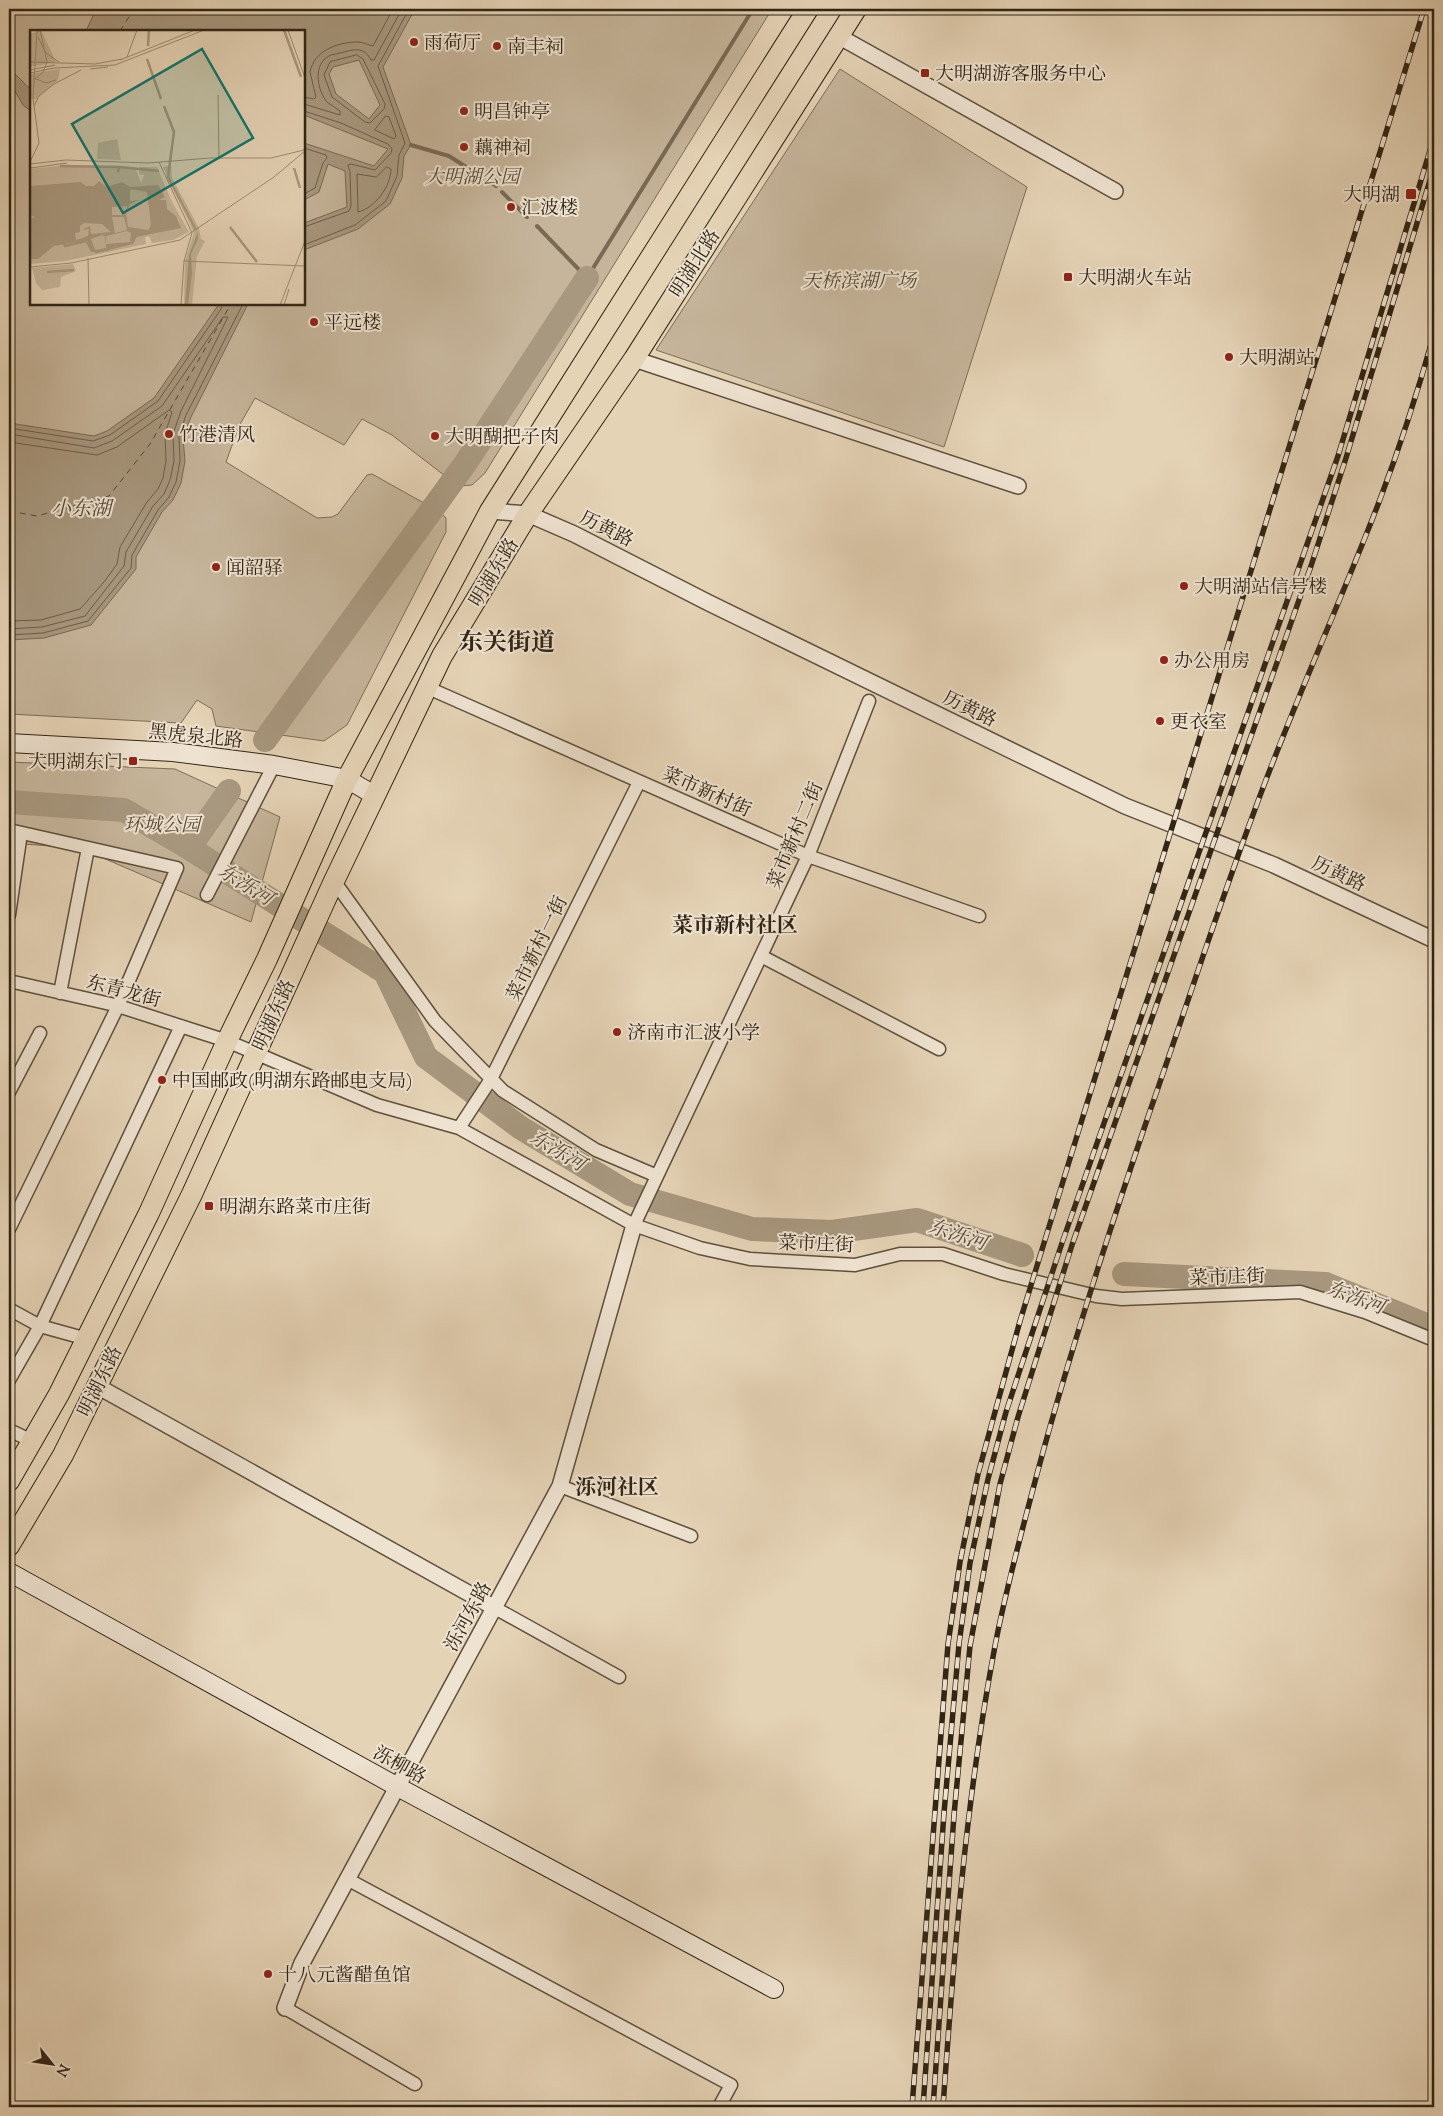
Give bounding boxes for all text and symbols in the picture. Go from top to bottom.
inset map [30,30,305,305]
place label: 雨荷厅 [424,31,481,58]
place label: 南丰祠 [507,35,564,62]
marker: 雨荷厅 [408,36,420,48]
marker: 南丰祠 [491,40,503,52]
place label: 大明湖游客服务中心 [935,62,1106,89]
marker: 大明湖游客服务中心 [919,67,931,79]
place label: 明昌钟亭 [474,100,550,127]
marker: 明昌钟亭 [458,105,470,117]
place label: 藕神祠 [474,136,531,163]
marker: 藕神祠 [458,141,470,153]
park label: 大明湖公园 [424,165,522,192]
place label: 大明湖 [1343,183,1400,210]
marker: 大明湖 [1404,187,1418,201]
place label: 汇波楼 [521,196,578,223]
marker: 汇波楼 [505,201,517,213]
street label: 明湖北路 [665,225,728,304]
place label: 大明湖火车站 [1078,266,1192,293]
park label: 天桥滨湖广场 [802,269,918,296]
marker: 大明湖火车站 [1062,271,1074,283]
place label: 平远楼 [324,311,381,338]
marker: 平远楼 [308,316,320,328]
place label: 大明湖站 [1239,346,1315,373]
marker: 大明湖站 [1223,351,1235,363]
place label: 竹港清风 [179,423,255,450]
place label: 大明醐把子肉 [445,425,559,452]
marker: 竹港清风 [163,428,175,440]
marker: 大明醐把子肉 [429,430,441,442]
water label: 小东湖 [51,496,114,525]
street label: 历黄路 [574,506,637,555]
street label: 明湖东路 [464,534,526,613]
place label: 闻韶驿 [226,556,283,583]
marker: 闻韶驿 [210,561,222,573]
place label: 大明湖站信号楼 [1194,575,1327,602]
marker: 大明湖站信号楼 [1178,580,1190,592]
district label: 东关街道 [459,627,555,661]
place label: 办公用房 [1174,649,1250,676]
marker: 办公用房 [1158,654,1170,666]
street label: 历黄路 [937,686,1000,735]
place label: 更衣室 [1170,710,1227,737]
marker: 更衣室 [1154,715,1166,727]
street label: 黑虎泉北路 [147,719,244,756]
place label: 大明湖东门 [28,750,123,777]
marker: 大明湖东门 [127,755,139,767]
street label: 菜市新村街 [657,762,755,825]
street label: 菜市新村二街 [762,778,831,894]
park label: 环城公园 [124,813,203,840]
street label: 历黄路 [1306,851,1369,900]
water label: 东泺河 [212,858,280,916]
street label: 菜市新村一街 [501,892,575,1006]
district label: 菜市新村社区 [672,912,798,942]
street label: 东青龙街 [83,970,164,1015]
street label: 明湖东路 [247,976,303,1056]
place label: 济南市汇波小学 [627,1021,760,1048]
marker: 济南市汇波小学 [611,1026,623,1038]
place label: 中国邮政(明湖东路邮电支局) [172,1069,412,1096]
marker: 中国邮政(明湖东路邮电支局) [156,1074,168,1086]
water label: 东泺河 [524,1124,592,1182]
place label: 明湖东路菜市庄街 [219,1195,371,1222]
marker: 明湖东路菜市庄街 [203,1200,215,1212]
water label: 东泺河 [924,1213,993,1260]
street label: 菜市庄街 [777,1231,854,1260]
street label: 菜市庄街 [1189,1264,1266,1293]
water label: 东泺河 [1322,1275,1391,1324]
street label: 明湖东路 [72,1342,130,1422]
district label: 泺河社区 [575,1474,659,1504]
street label: 泺河东路 [439,1577,499,1657]
street label: 泺柳路 [367,1741,430,1792]
place label: 十八元酱醋鱼馆 [278,1963,411,1990]
marker: 十八元酱醋鱼馆 [262,1968,274,1980]
north arrow [28,2038,78,2088]
text: N [50,2060,73,2079]

